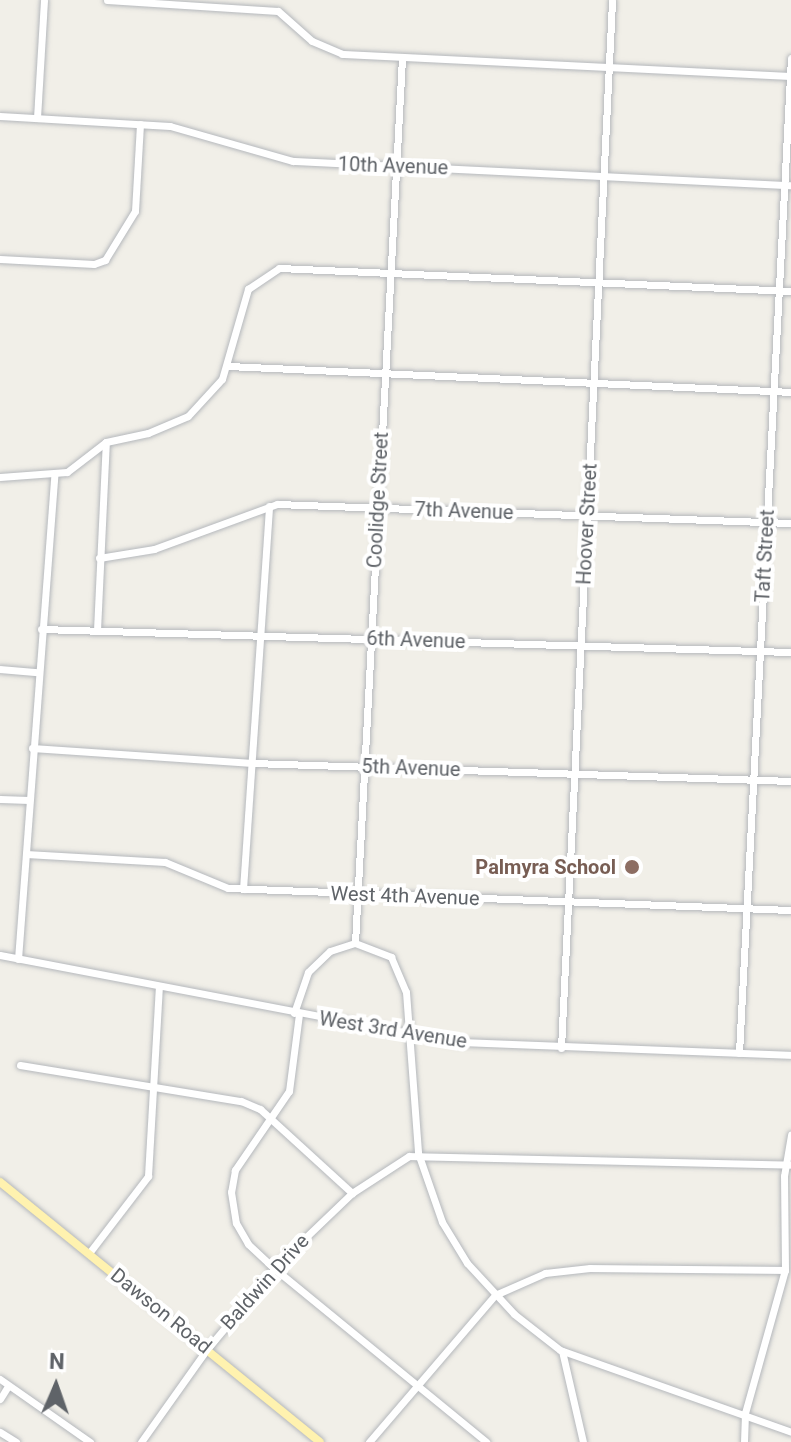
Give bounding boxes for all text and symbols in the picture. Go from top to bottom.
street label: 10th Avenue [337,152,449,180]
street label: Coolidge Street [362,431,394,569]
street label: Hoover Street [572,463,602,585]
street label: 7th Avenue [414,497,514,525]
street label: Taft Street [751,509,779,603]
street label: 6th Avenue [366,626,466,654]
street label: 5th Avenue [361,754,461,782]
place label: Palmyra School [475,855,616,879]
marker: Palmyra School [623,858,641,876]
street label: West 4th Avenue [330,881,480,911]
street label: West 3rd Avenue [317,1006,469,1054]
street label: Baldwin Drive [216,1229,314,1335]
street label: Dawson Road [106,1263,216,1359]
north arrow [16,1346,96,1426]
text: N [49,1349,65,1374]

